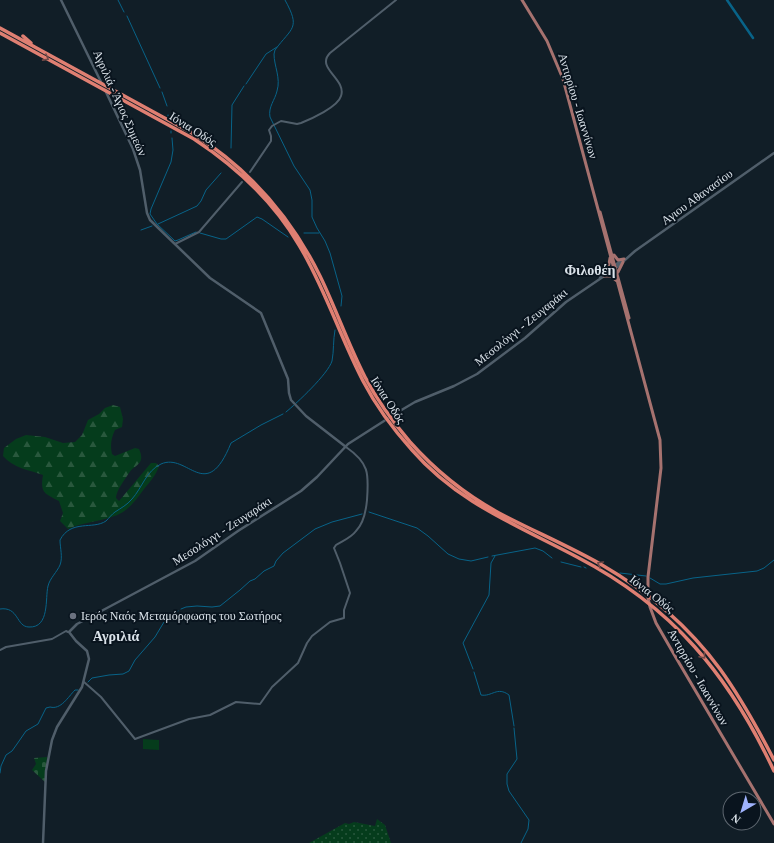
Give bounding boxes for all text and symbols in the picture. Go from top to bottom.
street label: Αγριλιά - Άγιος Συμεών [90,48,150,159]
street label: Αντιρρίου - Ιωαννίνων [555,52,601,161]
one-way arrow [42,54,50,61]
street label: Ιόνια Οδός [167,109,219,149]
street label: Αγιου Αθανασίου [659,166,735,228]
district label: Φιλοθέη [564,263,616,278]
street label: Μεσολόγγι - Ζευγαράκι [472,285,571,369]
street label: Ιόνια Οδός [368,374,408,426]
street label: Μεσολόγγι - Ζευγαράκι [170,493,275,568]
one-way arrow [597,562,604,569]
street label: Ιόνια Οδός [627,572,677,616]
place label: Ιερός Ναός Μεταμόρφωσης του Σωτήρος [81,609,282,623]
marker: Ιερός Ναός Μεταμόρφωσης του Σωτήρος [68,611,78,621]
street label: Αντιρρίου - Ιωαννίνων [665,626,732,728]
district label: Αγριλιά [93,629,140,644]
one-way arrow [698,651,705,658]
north arrow [722,791,762,831]
text: N [729,812,743,826]

